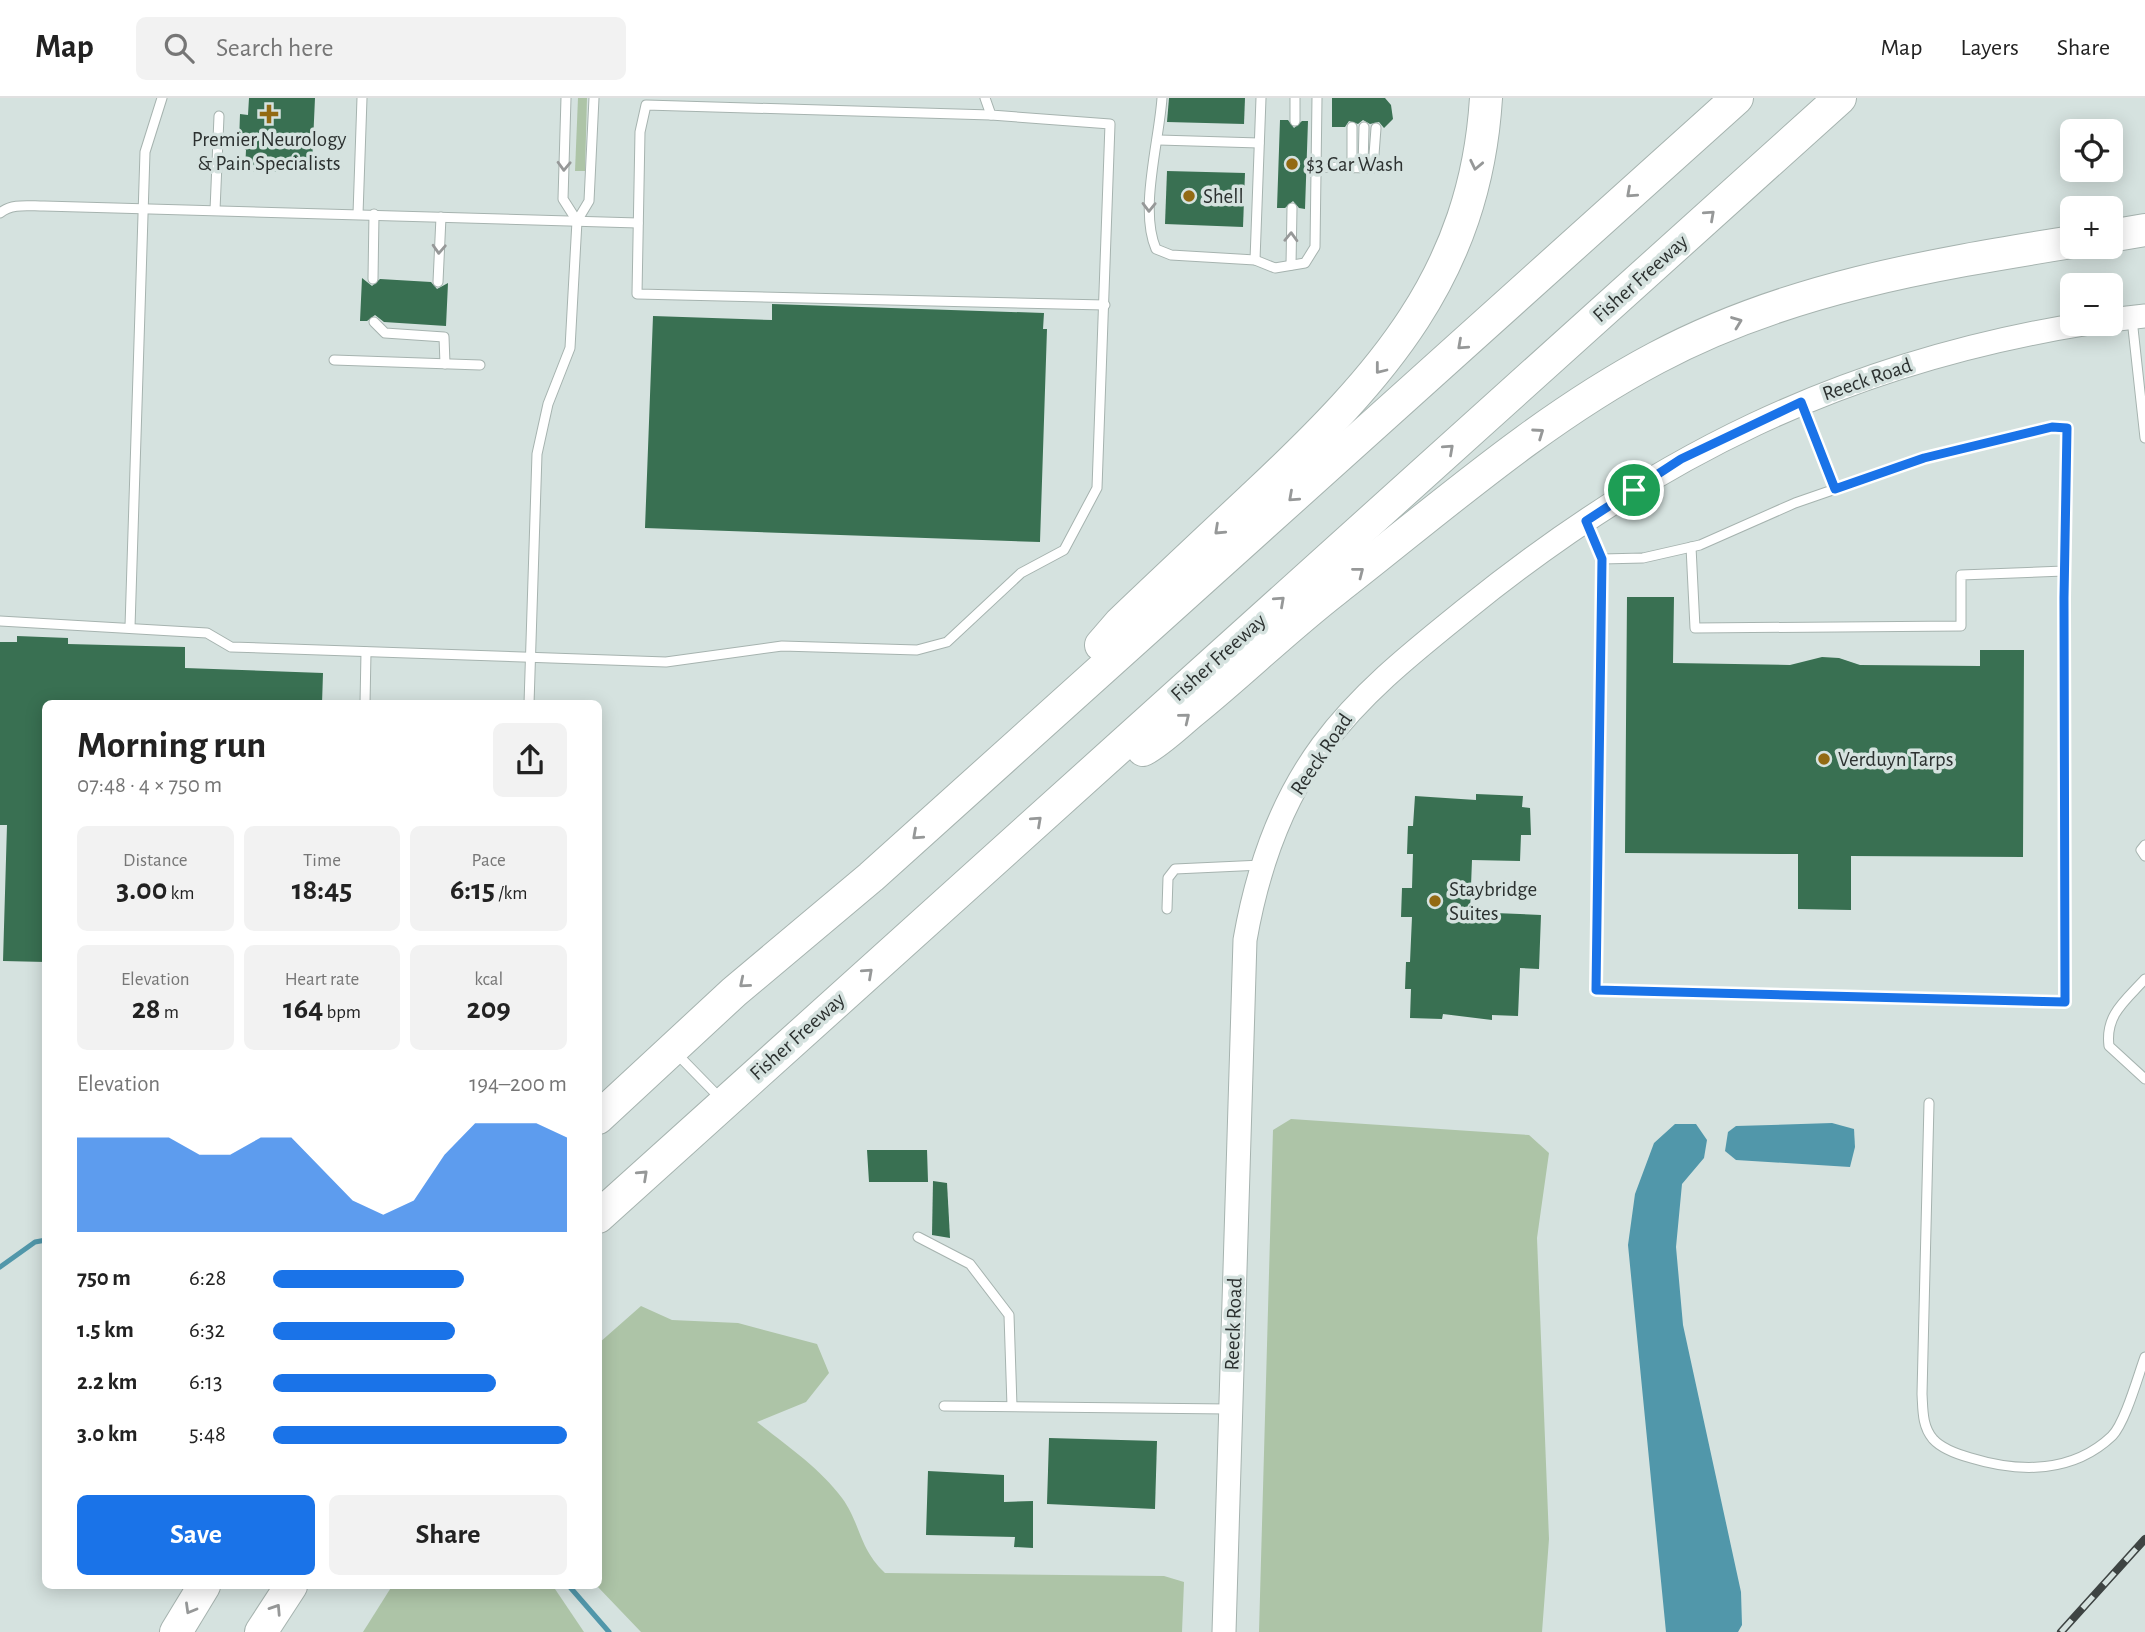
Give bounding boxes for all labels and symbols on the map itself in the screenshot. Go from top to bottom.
marker: Premier Neurology & Pain Specialists [259,104,279,124]
place label: Premier Neurology & Pain Specialists [192,129,346,174]
place label: $3 Car Wash [1306,154,1404,175]
marker: $3 Car Wash [1284,156,1300,172]
one-way arrow [1470,159,1485,171]
one-way arrow [556,161,571,172]
one-way arrow [1627,185,1640,197]
place label: Shell [1203,186,1244,207]
marker: Shell [1181,188,1197,204]
one-way arrow [1142,202,1157,213]
one-way arrow [1702,211,1715,223]
one-way arrow [1284,231,1299,242]
street label: Fisher Freeway [1589,231,1692,326]
one-way arrow [432,244,447,255]
one-way arrow [1730,316,1742,330]
one-way arrow [1457,337,1470,349]
street label: Reeck Road [1820,354,1915,405]
one-way arrow [1375,362,1388,374]
one-way arrow [1531,429,1544,441]
one-way arrow [1441,445,1454,457]
pin [1604,460,1664,520]
one-way arrow [1288,489,1301,501]
one-way arrow [1214,521,1227,534]
one-way arrow [1351,567,1364,580]
one-way arrow [1272,597,1285,609]
street label: Fisher Freeway [1167,610,1270,705]
street label: Reeck Road [1287,710,1356,799]
one-way arrow [1176,714,1189,726]
place label: Verduyn Tarps [1838,749,1954,770]
marker: Verduyn Tarps [1816,751,1832,767]
one-way arrow [1029,817,1042,829]
one-way arrow [912,827,925,840]
place label: Staybridge Suites [1449,879,1537,924]
marker: Staybridge Suites [1427,893,1443,909]
one-way arrow [859,969,872,981]
one-way arrow [740,975,753,987]
street label: Fisher Freeway [746,989,849,1084]
one-way arrow [635,1170,648,1183]
street label: Reeck Road [1221,1277,1246,1371]
one-way arrow [185,1601,198,1614]
one-way arrow [267,1603,280,1616]

